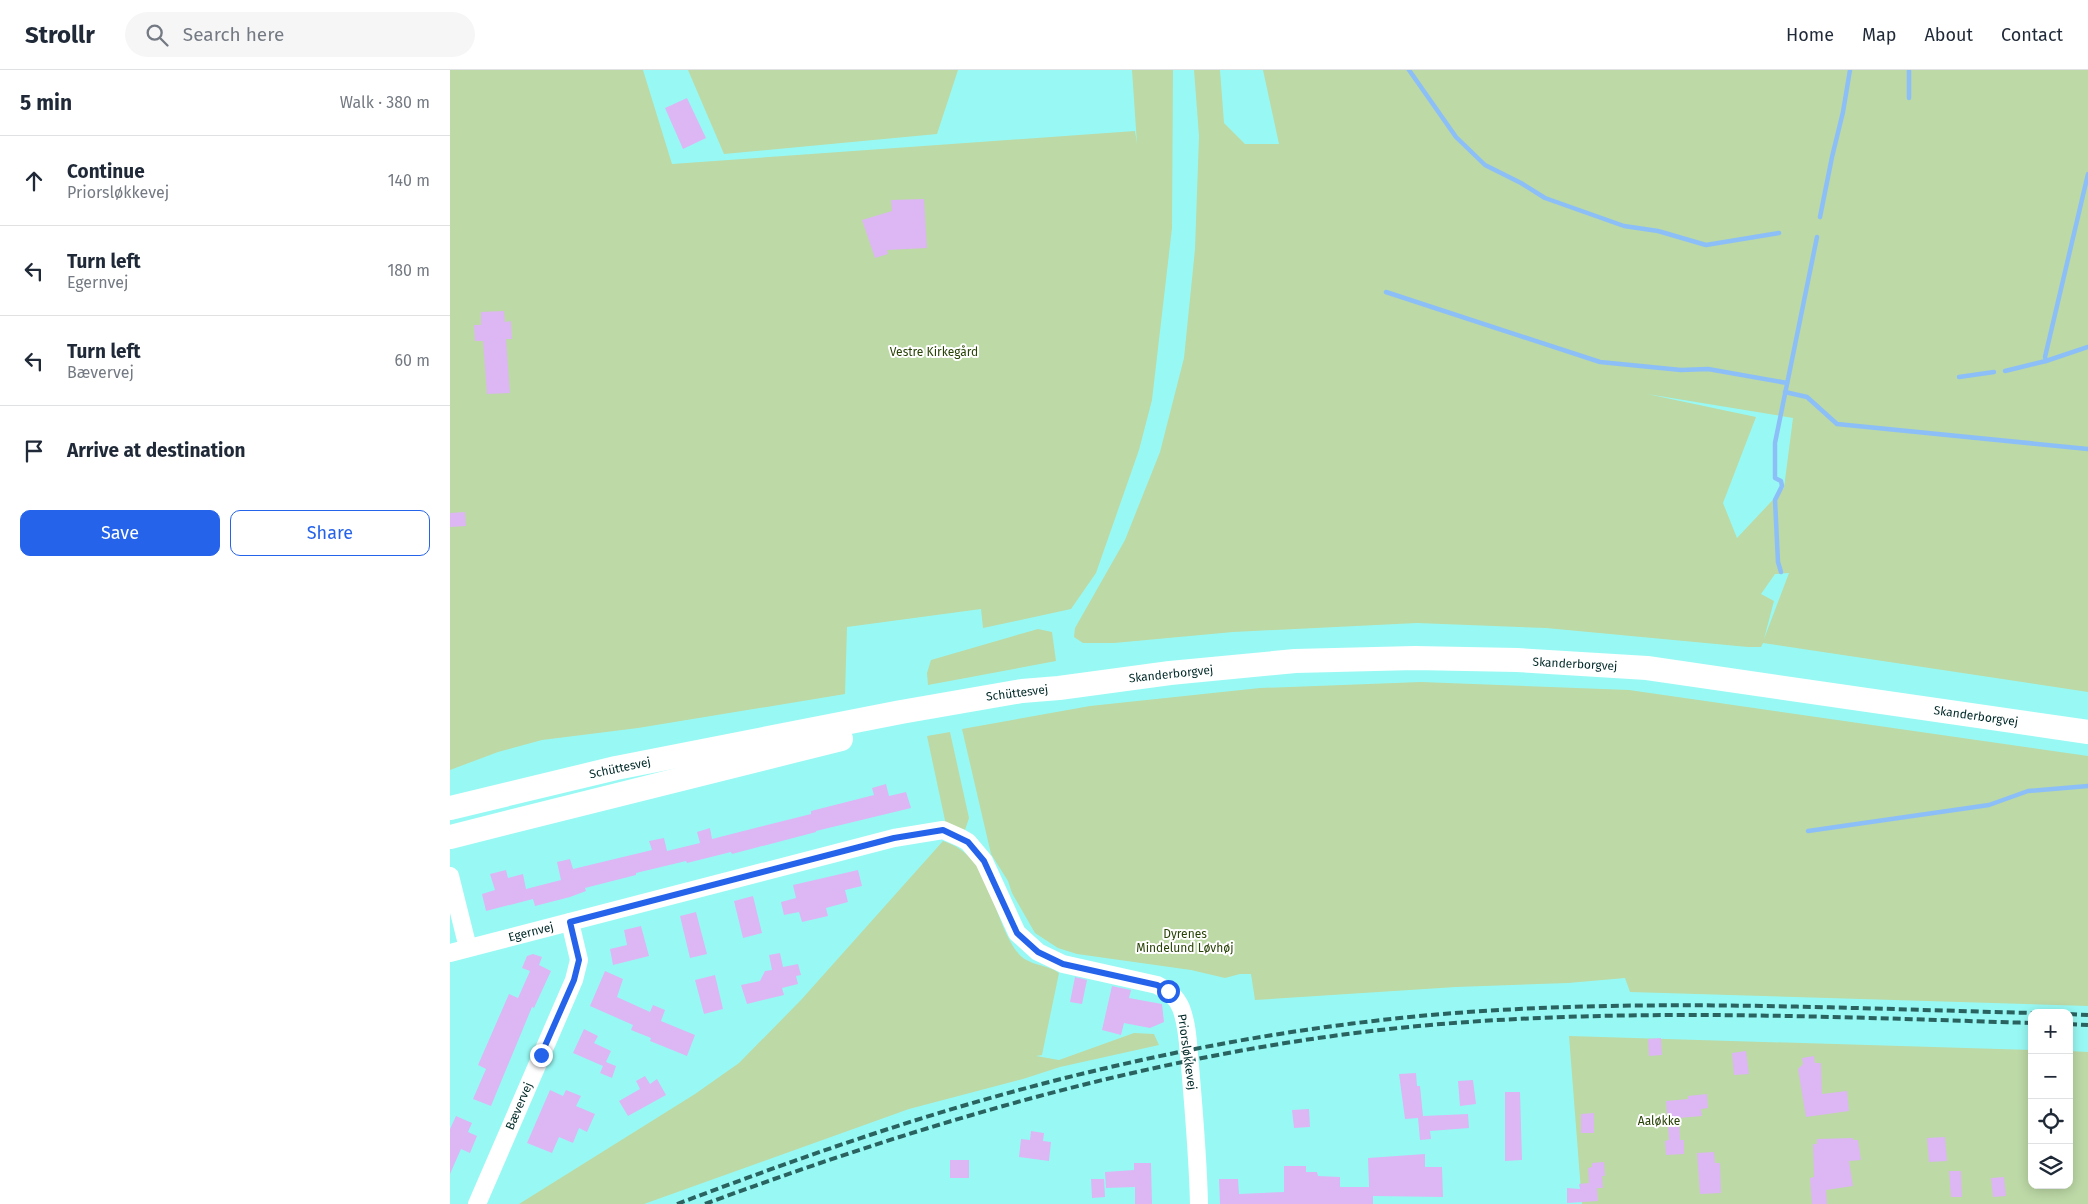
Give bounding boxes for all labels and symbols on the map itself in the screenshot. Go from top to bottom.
park label: Vestre Kirkegård [890,345,978,359]
street label: Skanderborgvej [1532,655,1618,673]
street label: Skanderborgvej [1128,663,1214,685]
street label: Schüttesvej [985,682,1049,704]
street label: Skanderborgvej [1933,703,2019,729]
street label: Schüttesvej [588,755,652,781]
street label: Egernvej [507,920,555,944]
park label: Dyrenes Mindelund Løvhøj [1136,927,1234,955]
route start [1157,980,1180,1003]
street label: Priorsløkkevej [1175,1013,1199,1091]
route end [530,1044,553,1067]
street label: Bævervej [503,1080,535,1132]
park label: Aaløkke [1638,1114,1680,1128]

